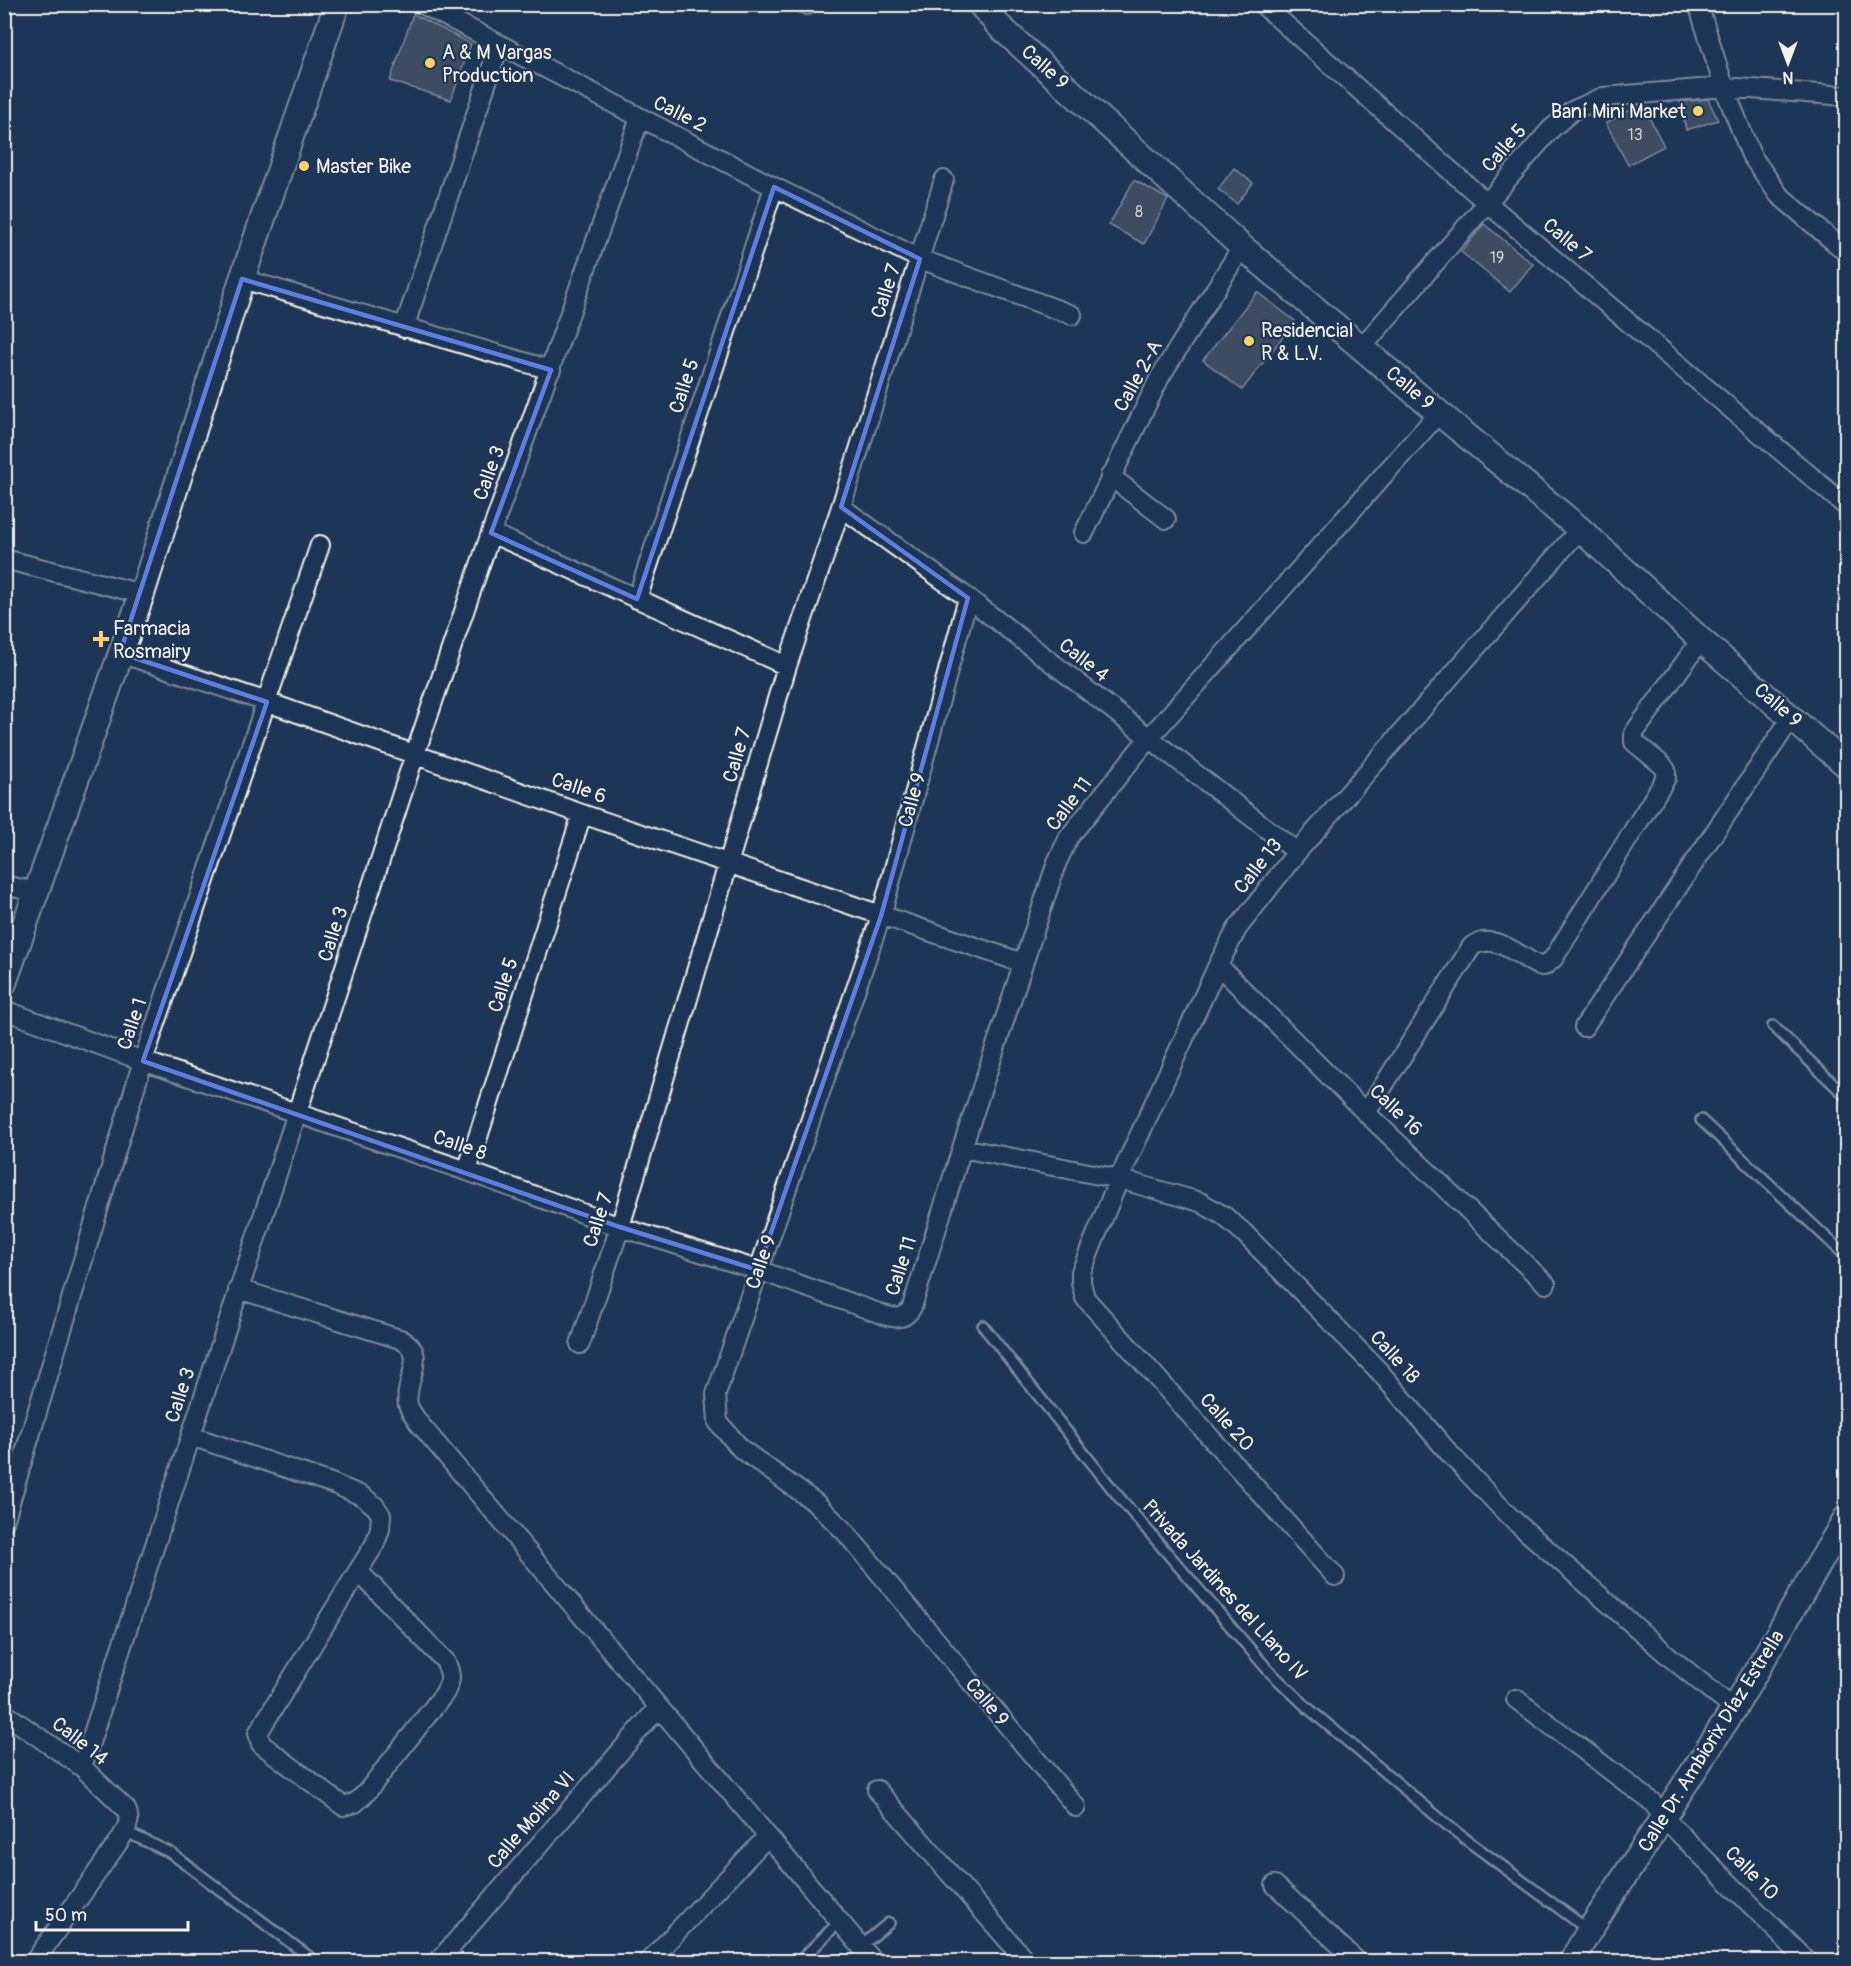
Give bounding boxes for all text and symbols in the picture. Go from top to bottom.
north arrow [1758,33,1818,93]
street label: Calle 9 [1016,39,1074,95]
place label: A & M Vargas Production [442,40,552,88]
marker: A & M Vargas Production [423,56,437,70]
text: N [1782,67,1793,87]
street label: Calle 2 [649,90,711,138]
place label: Baní Mini Market [1551,99,1687,124]
marker: Baní Mini Market [1691,104,1705,118]
street label: Calle 5 [1476,119,1532,177]
house number: 13 [1627,125,1643,145]
place label: Master Bike [316,154,411,179]
marker: Master Bike [297,159,311,173]
house number: 8 [1135,202,1143,222]
street label: Calle 7 [1538,212,1597,268]
house number: 19 [1490,248,1504,268]
street label: Calle 7 [865,260,907,321]
place label: Residencial R & L.V. [1261,318,1354,366]
marker: Residencial R & L.V. [1242,334,1256,348]
street label: Calle 2-A [1108,336,1168,416]
street label: Calle 5 [663,355,705,417]
street label: Calle 9 [1381,361,1439,415]
street label: Calle 3 [468,442,510,504]
place label: Farmacia Rosmairy [113,616,191,664]
marker: Farmacia Rosmairy [94,632,108,646]
street label: Calle 4 [1054,633,1114,688]
street label: Calle 9 [1749,677,1807,733]
street label: Calle 7 [717,724,757,785]
street label: Calle 6 [548,767,610,809]
street label: Calle 9 [893,770,931,830]
street label: Calle 11 [1041,772,1097,836]
street label: Calle 13 [1228,833,1288,899]
street label: Calle 3 [312,903,354,965]
street label: Calle 5 [482,954,524,1016]
street label: Calle 1 [112,995,152,1053]
street label: Calle 16 [1364,1078,1428,1142]
street label: Calle 8 [430,1124,490,1166]
street label: Calle 7 [577,1189,619,1250]
street label: Calle 9 [740,1232,782,1292]
street label: Calle 11 [880,1233,922,1299]
street label: Calle 18 [1365,1325,1425,1389]
street label: Calle 3 [159,1364,201,1426]
street label: Calle 20 [1194,1388,1260,1456]
street label: Privada Jardines del Llano IV [1137,1494,1313,1686]
street label: Calle Dr. Ambiorix Díaz Estrella [1632,1625,1790,1857]
street label: Calle 9 [960,1673,1014,1731]
street label: Calle 14 [47,1711,114,1771]
street label: Calle Molina VI [482,1766,580,1874]
street label: Calle 10 [1720,1841,1784,1905]
scale bar [36,1894,188,1932]
text: 50 m [45,1904,87,1927]

